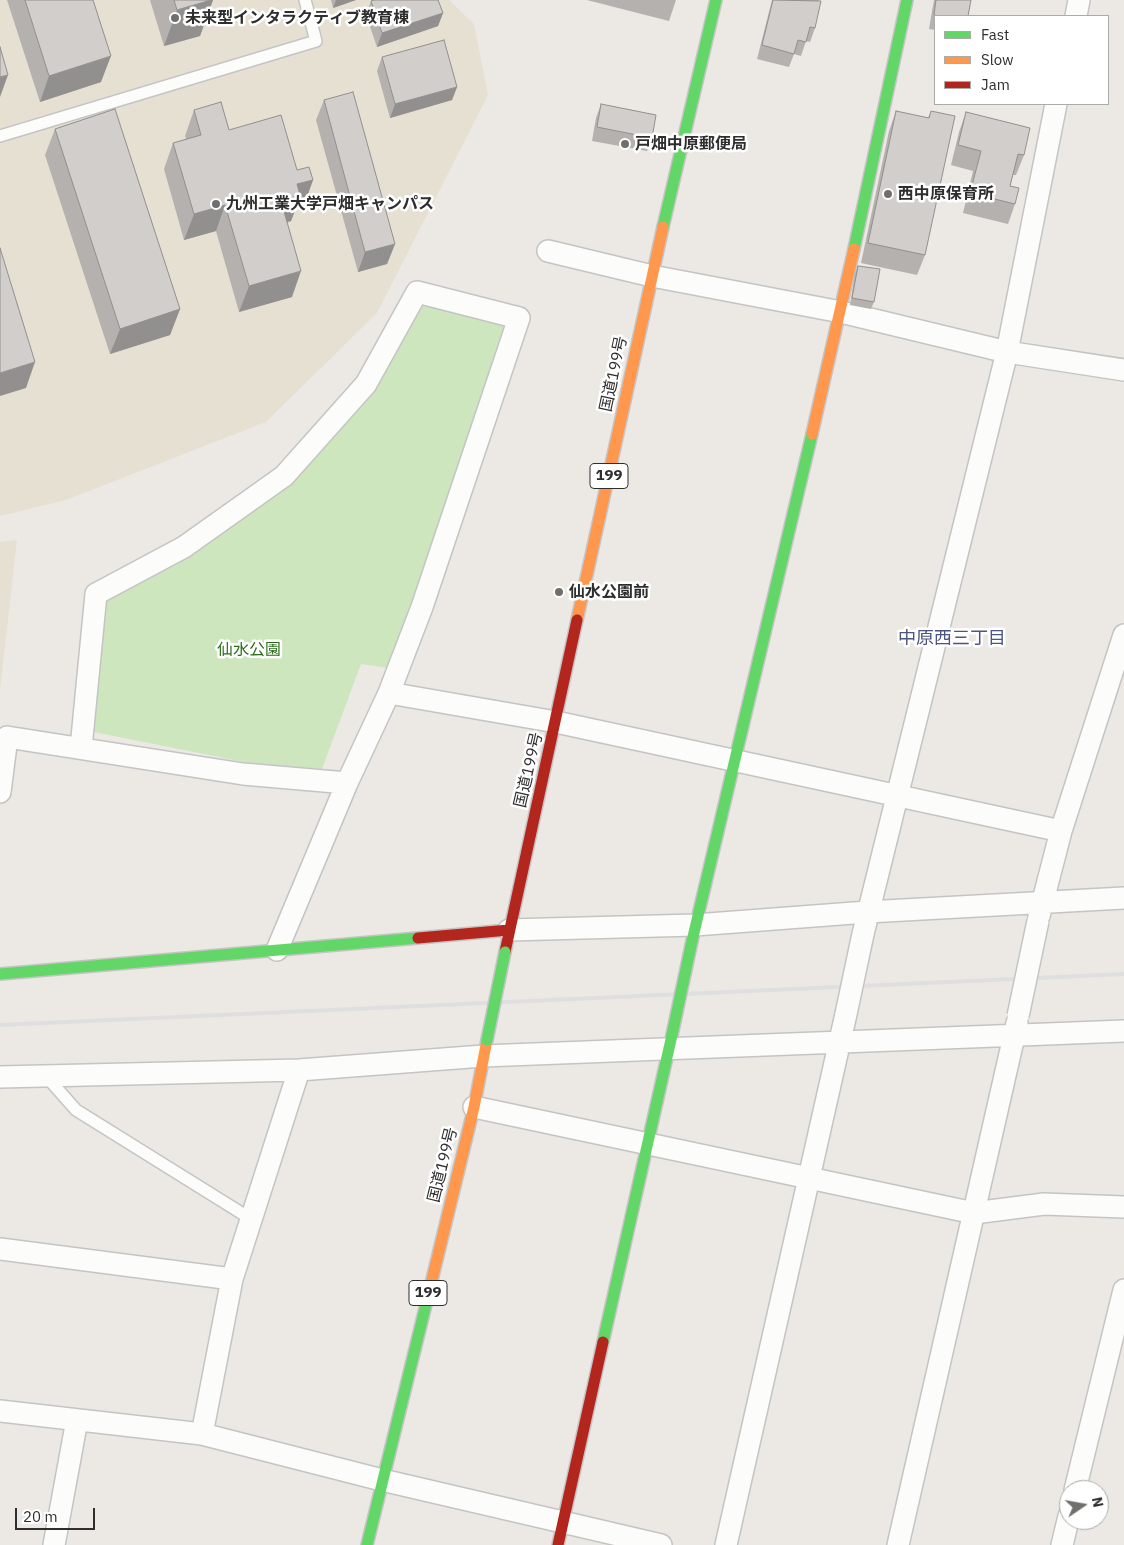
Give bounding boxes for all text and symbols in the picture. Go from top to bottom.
place label: 未来型インタラクティブ教育棟 [185,8,409,28]
marker: 未来型インタラクティブ教育棟 [169,12,181,24]
legend [934,15,1109,105]
text: Fast [981,25,1009,44]
text: Slow [981,50,1014,69]
text: Jam [981,75,1010,94]
place label: 戸畑中原郵便局 [635,134,747,154]
marker: 戸畑中原郵便局 [619,138,631,150]
place label: 西中原保育所 [898,184,994,204]
marker: 西中原保育所 [882,188,894,200]
place label: 九州工業大学戸畑キャンパス [226,194,434,214]
marker: 九州工業大学戸畑キャンパス [210,198,222,210]
street label: 国道199号 [597,334,631,414]
road number: 199 [590,464,628,488]
place label: 仙水公園前 [569,582,649,602]
marker: 仙水公園前 [553,586,565,598]
district label: 中原西三丁目 [898,628,1006,650]
park label: 仙水公園 [217,640,281,660]
street label: 国道199号 [511,730,547,810]
street label: 国道199号 [424,1125,462,1205]
road number: 199 [409,1280,447,1306]
north arrow [1059,1480,1109,1530]
text: N [1088,1495,1108,1509]
scale bar [18,1498,98,1530]
text: 20 m [23,1507,58,1526]

